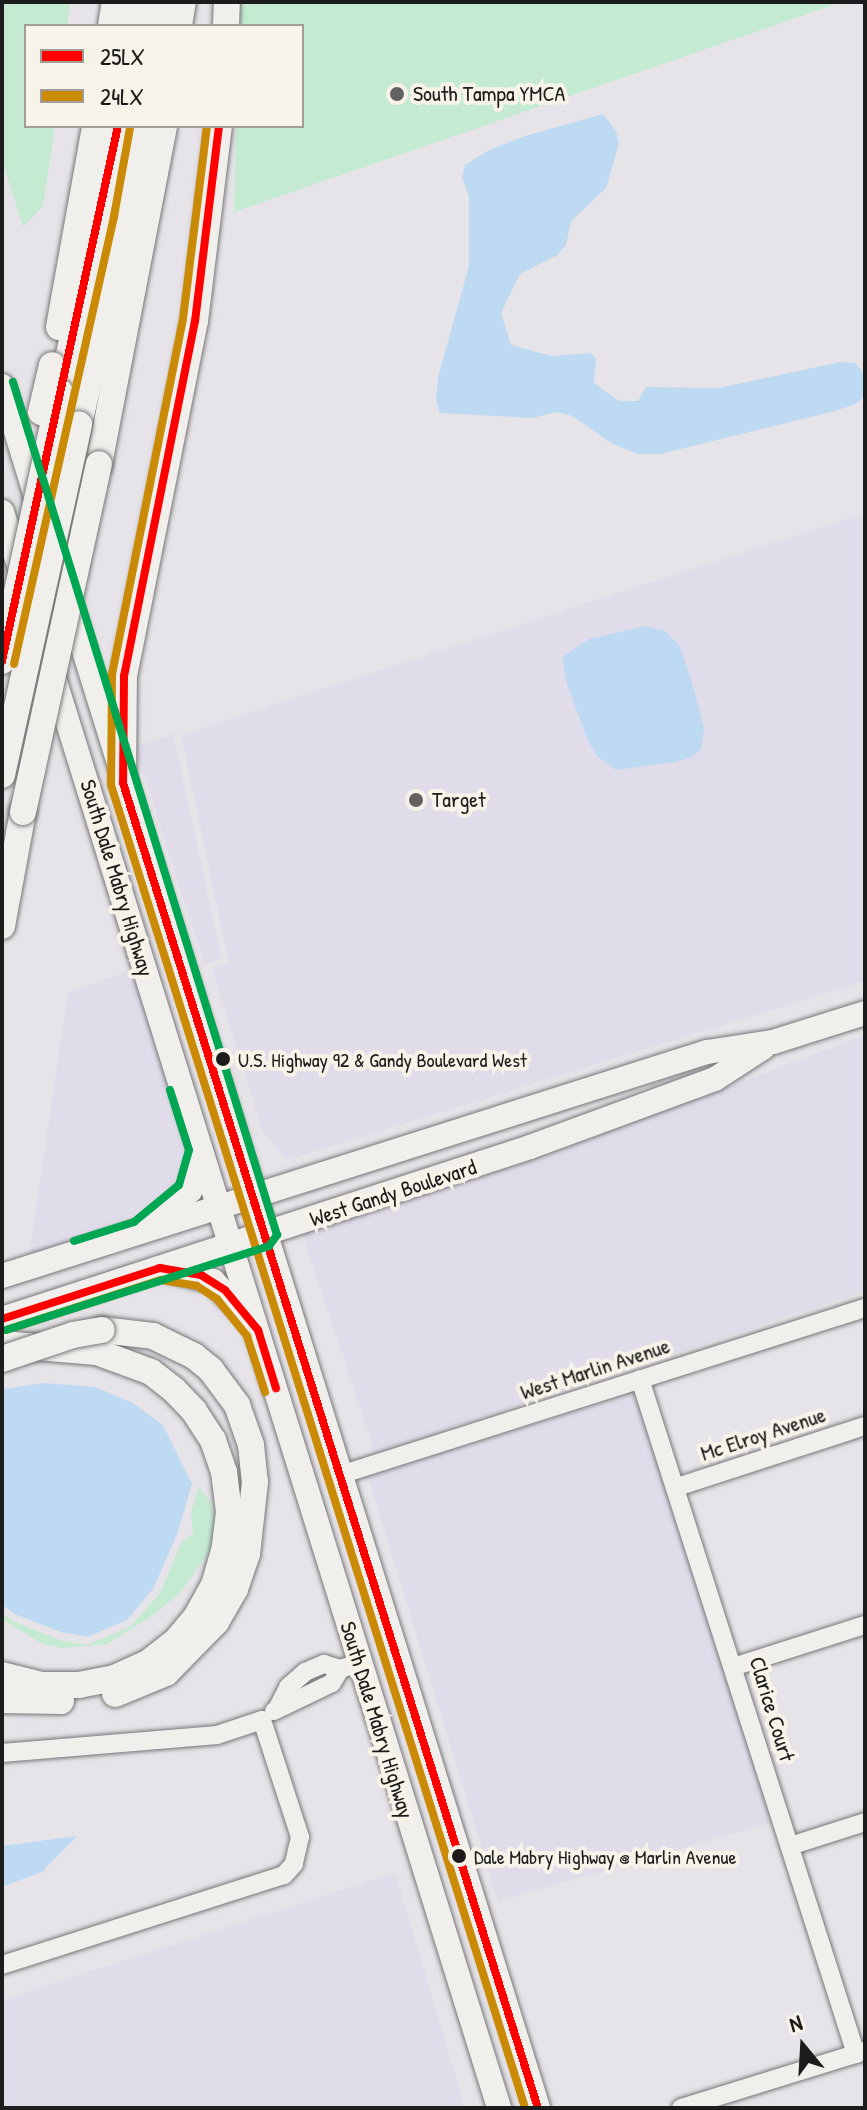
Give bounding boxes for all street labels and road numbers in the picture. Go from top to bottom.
street label: South Dale Mabry Highway [75,776,159,980]
street label: West Gandy Boulevard [306,1154,480,1232]
street label: West Marlin Avenue [517,1332,673,1406]
street label: Mc Elroy Avenue [697,1401,829,1467]
street label: South Dale Mabry Highway [335,1618,419,1822]
street label: Clarice Court [744,1653,800,1765]

